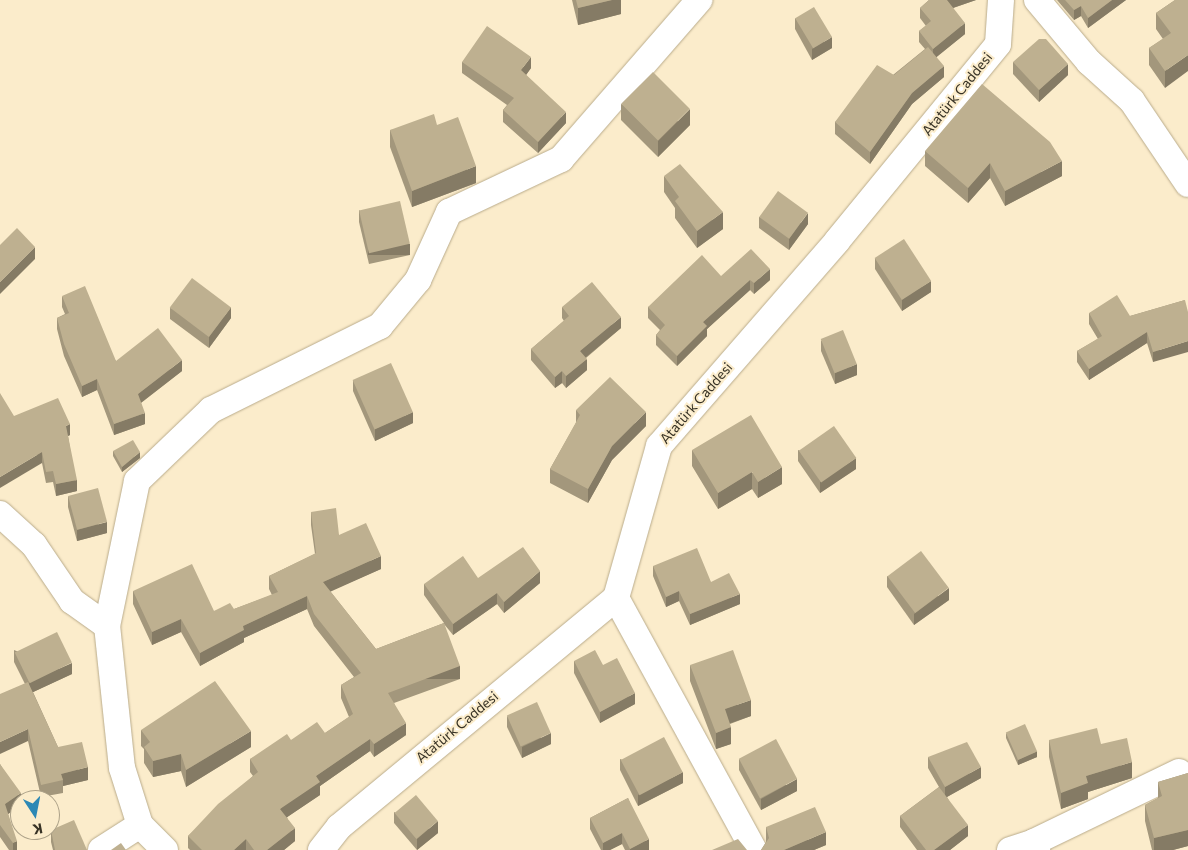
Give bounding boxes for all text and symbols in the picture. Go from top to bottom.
street label: Atatürk Caddesi [918,49,996,139]
street label: Atatürk Caddesi [656,359,736,447]
street label: Atatürk Caddesi [413,688,501,766]
north arrow [10,790,60,840]
text: K [31,820,44,839]

